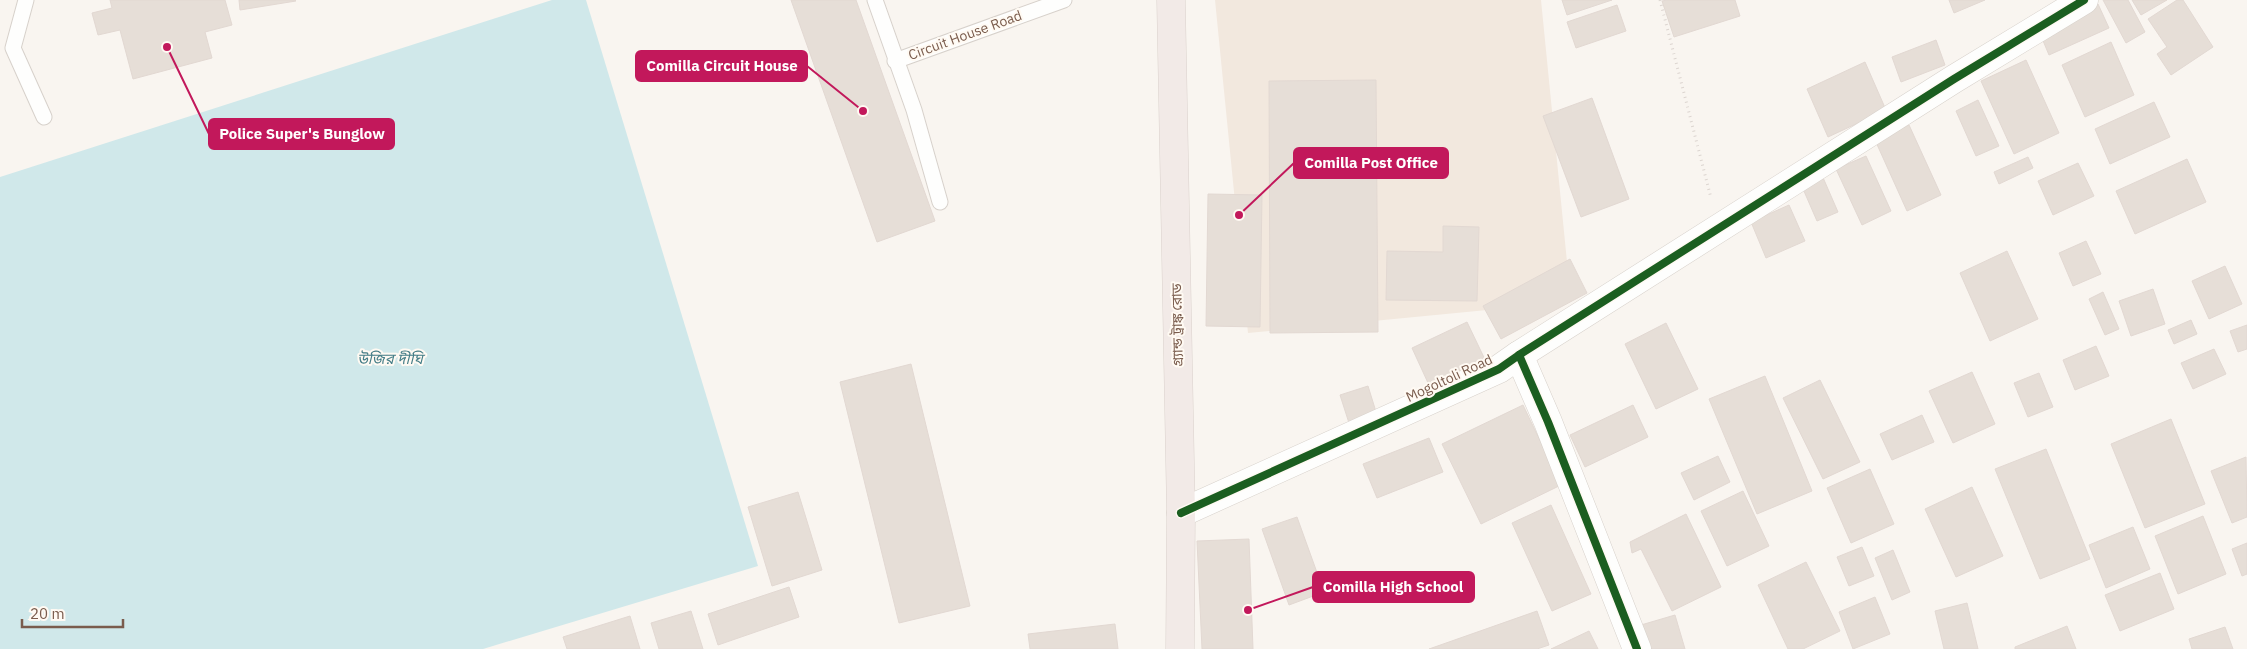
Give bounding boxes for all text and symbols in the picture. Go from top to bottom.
street label: Circuit House Road [906,6,1024,64]
callout: Comilla Circuit House [636,51,807,81]
text: Comilla Circuit House [646,56,798,75]
callout: Police Super's Bunglow [209,119,394,149]
text: Police Super's Bunglow [219,124,385,143]
callout: Comilla Post Office [1294,148,1448,178]
text: Comilla Post Office [1304,153,1438,172]
street label: গ্র্যান্ড ট্রাঙ্ক রোড [1167,282,1187,367]
water label: উজির দীঘি [357,349,426,368]
street label: Mogoltoli Road [1403,350,1495,406]
callout: Comilla High School [1313,572,1474,602]
text: Comilla High School [1323,577,1464,596]
scale bar [22,596,124,628]
text: 20 m [30,604,65,623]

